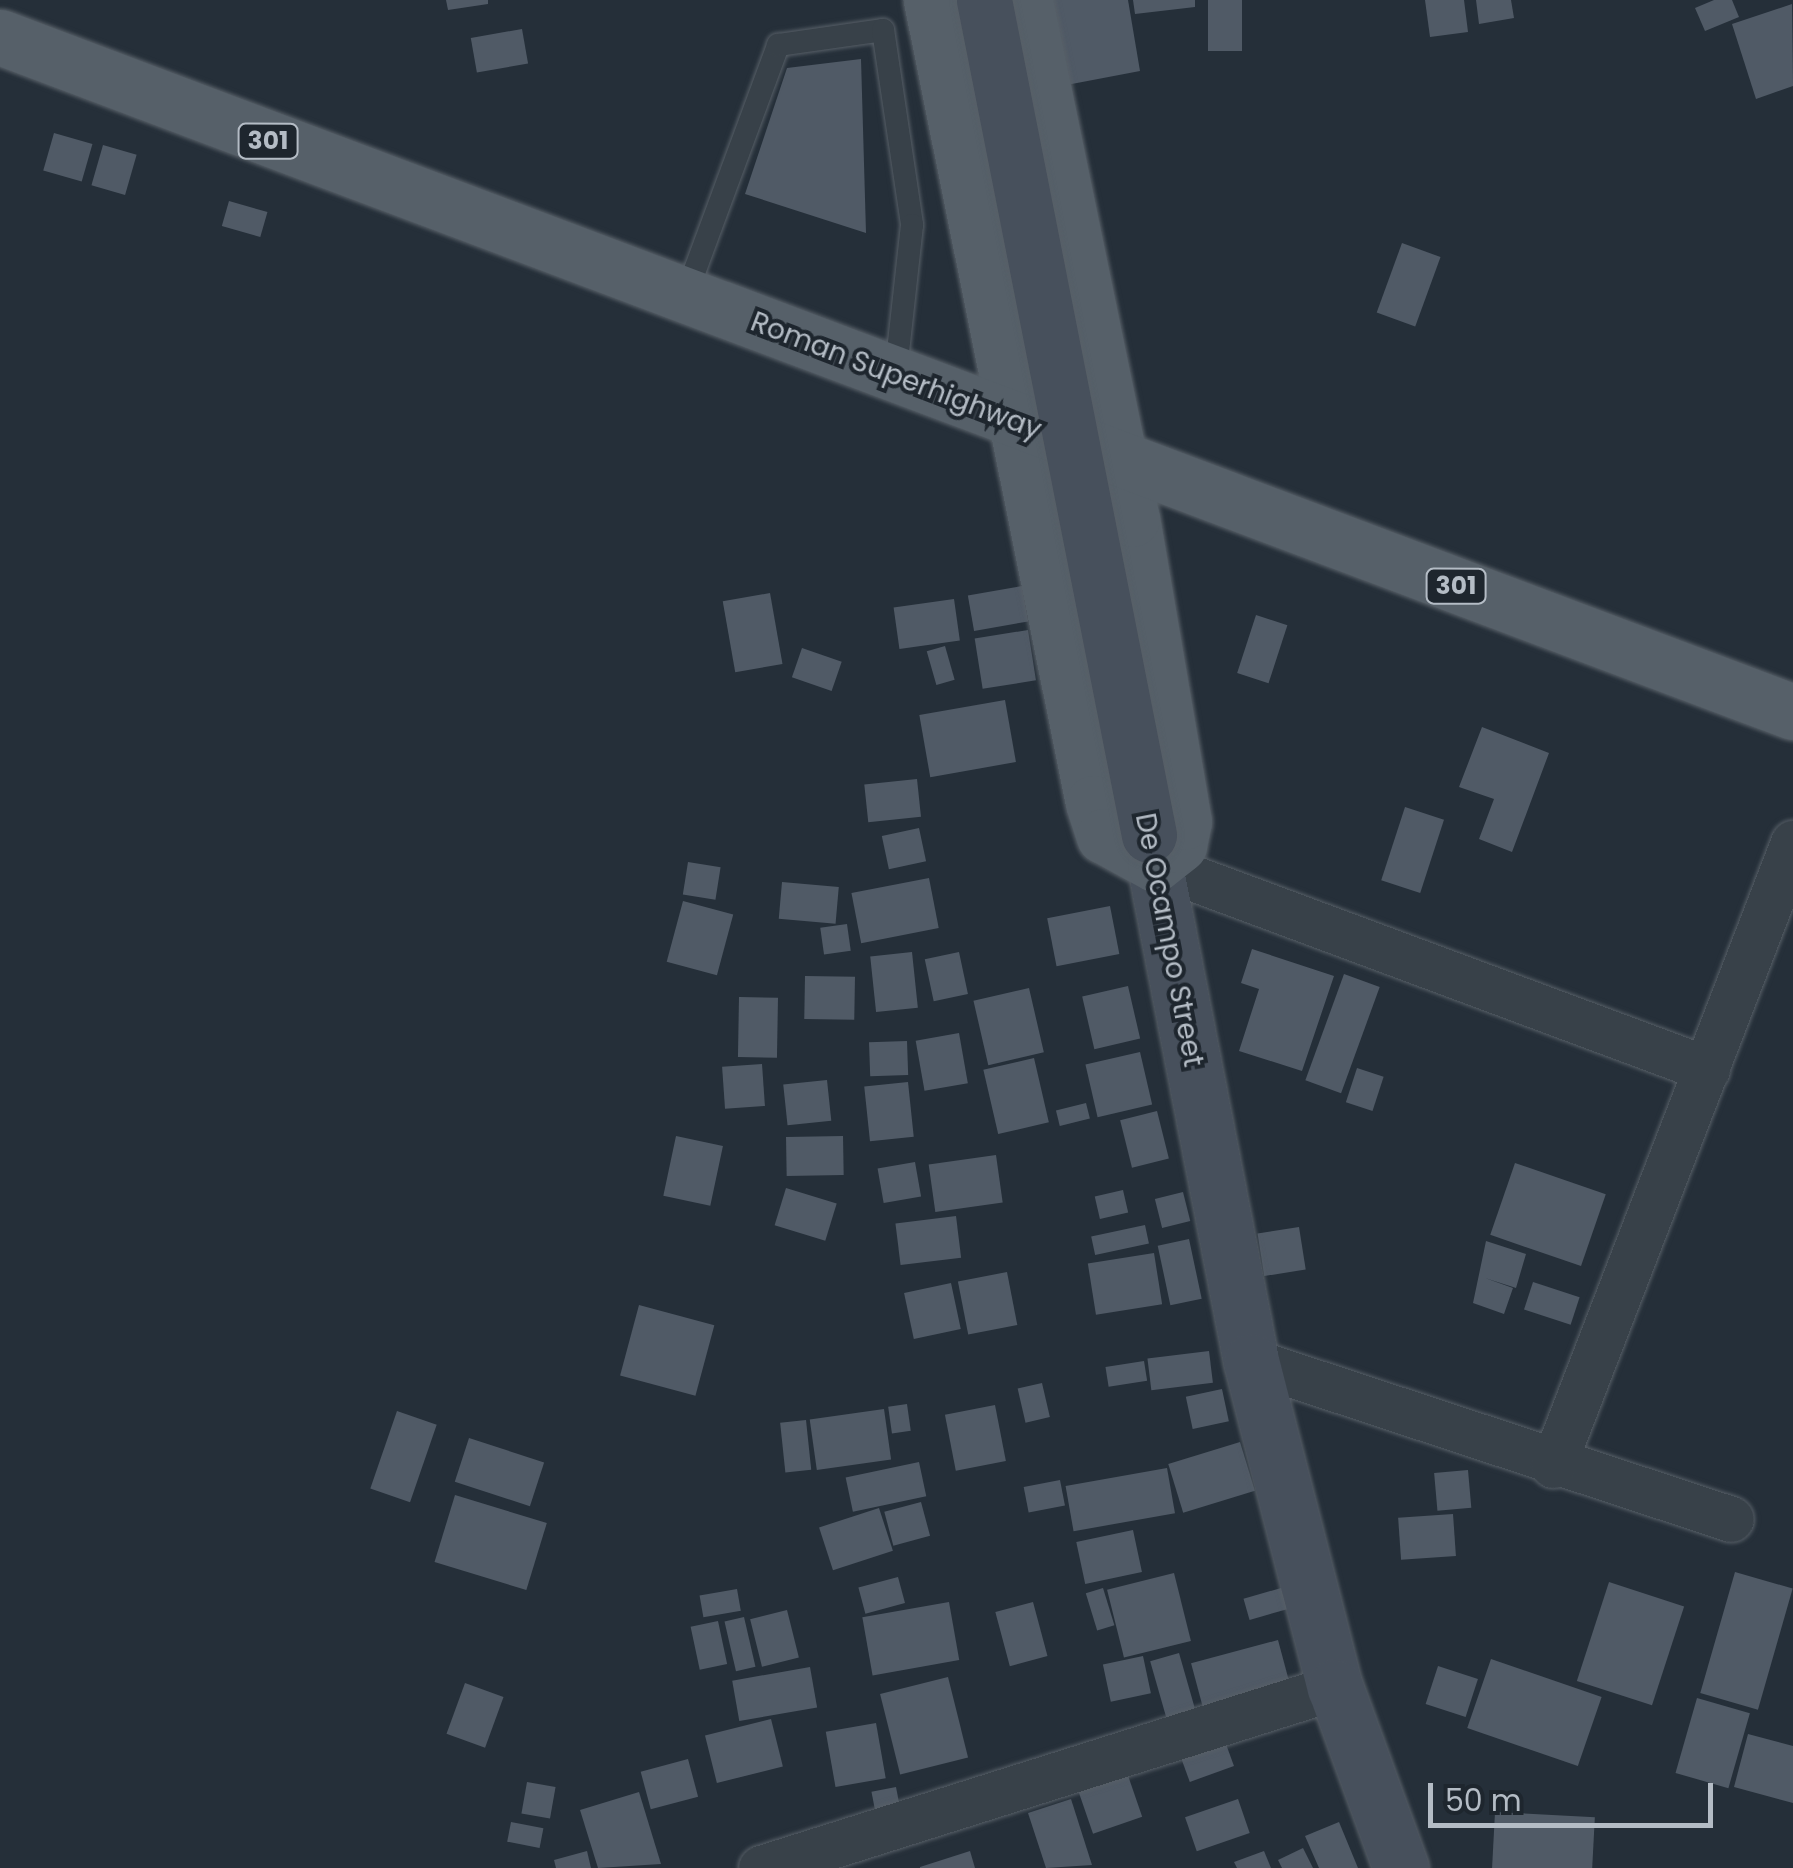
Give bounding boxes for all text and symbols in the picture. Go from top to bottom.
road number: 301 [236,121,300,161]
street label: Roman Superhighway [746,305,1046,447]
road number: 301 [1424,566,1488,606]
street label: De Ocampo Street [1128,810,1210,1070]
scale bar [1433,1763,1718,1825]
text: 50 m [1445,1779,1522,1822]

